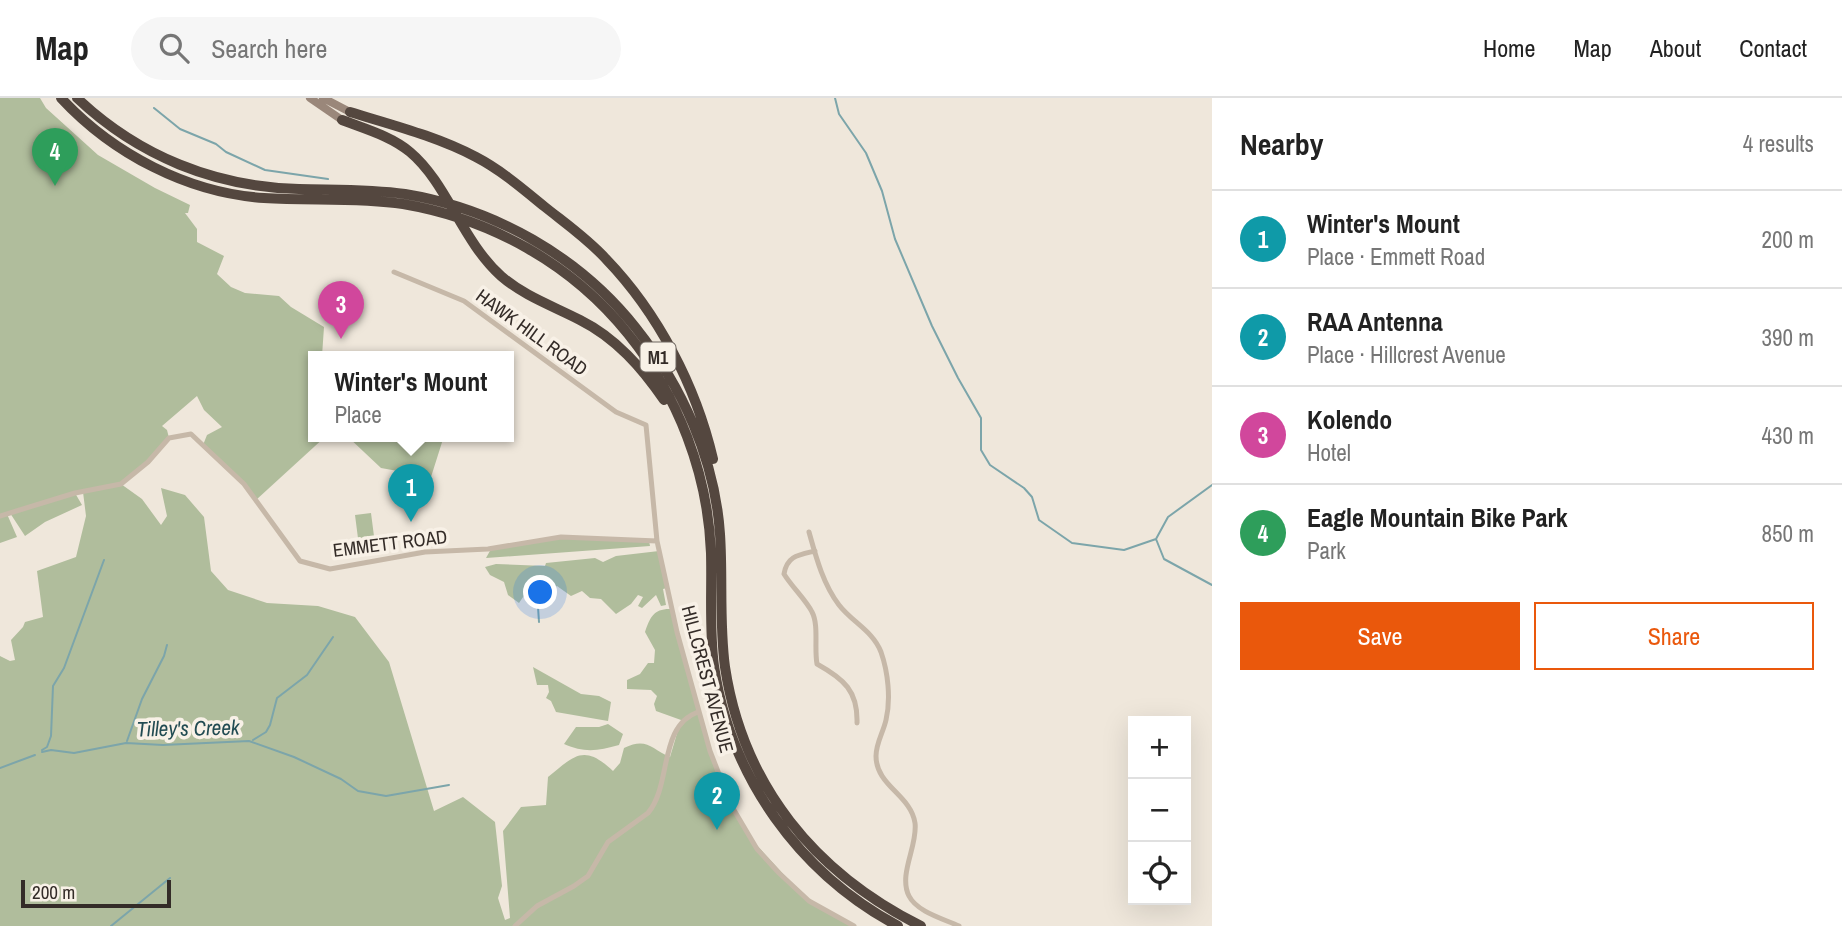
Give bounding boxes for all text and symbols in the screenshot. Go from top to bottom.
search box [131,17,621,80]
text: Map [35,26,89,70]
icon: search [155,29,193,67]
text: Search here [211,31,327,66]
text: Home [1483,32,1535,64]
text: Map [1573,32,1612,64]
text: About [1650,32,1701,64]
text: Contact [1739,32,1807,64]
text: Nearby [1240,124,1323,164]
pin: 4 [32,128,78,186]
text: 4 results [1743,128,1814,159]
text: Winter's Mount [1307,206,1460,241]
text: 1 [1258,224,1268,255]
text: 200 m [1762,224,1814,255]
text: Place · Emmett Road [1307,241,1485,272]
pin: 3 [318,281,364,339]
street label: HAWK HILL ROAD [471,283,593,381]
text: RAA Antenna [1307,304,1443,339]
text: 2 [1258,322,1268,353]
text: 390 m [1762,322,1814,353]
text: Place · Hillcrest Avenue [1307,339,1506,370]
road number: M1 [640,342,676,372]
popup [308,351,514,442]
text: Winter's Mount [335,364,487,399]
text: Place [335,399,382,430]
text: Kolendo [1307,402,1392,437]
text: 3 [1258,420,1268,451]
text: 430 m [1762,420,1814,451]
text: Hotel [1307,437,1351,468]
pin: 1 [388,464,434,522]
text: Eagle Mountain Bike Park [1307,500,1568,535]
text: 4 [1258,518,1268,549]
text: 850 m [1762,518,1814,549]
street label: EMMETT ROAD [331,523,449,563]
text: Park [1307,535,1346,566]
your location [523,575,557,609]
street label: HILLCREST AVENUE [676,602,740,756]
button: Save [1240,602,1520,670]
button: Share [1534,602,1814,670]
water label: Tilley's Creek [136,713,241,743]
map controls [1128,716,1191,905]
button: + [1128,716,1191,779]
pin: 2 [694,772,740,830]
button: − [1128,779,1191,842]
button: locate [1128,842,1191,905]
scale bar [21,877,172,909]
text: 200 m [32,879,75,905]

